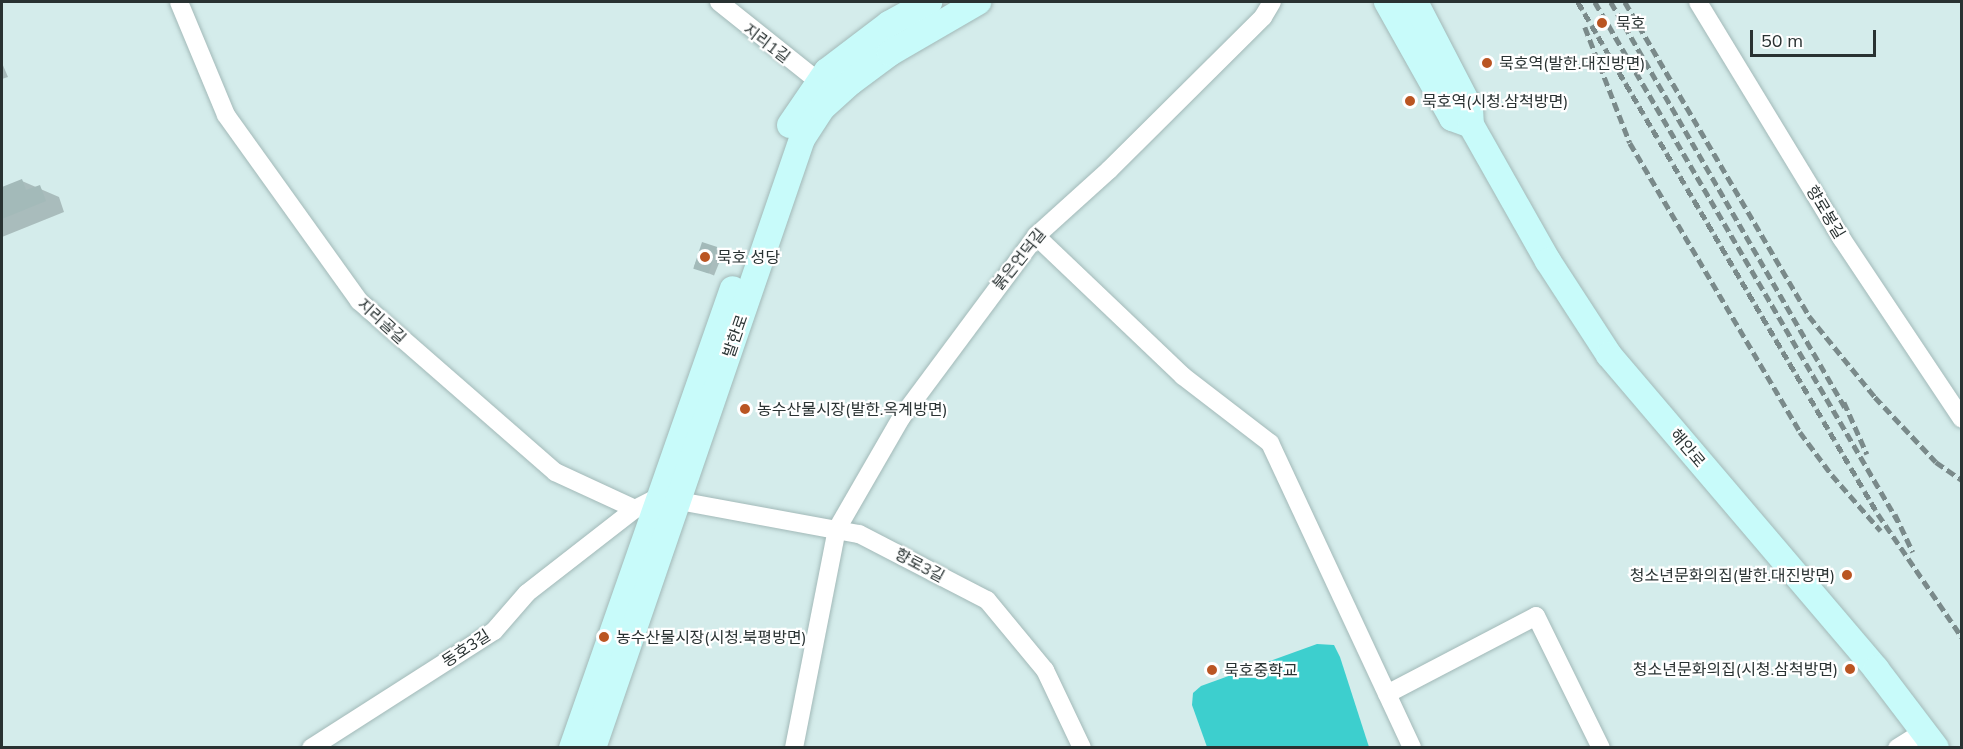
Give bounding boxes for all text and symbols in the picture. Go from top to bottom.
place label: 묵호 [1616,13,1645,33]
marker: 묵호 [1593,14,1611,32]
scale bar [1753,18,1879,56]
street label: 지리1길 [740,19,794,67]
text: 50 m [1761,29,1803,52]
place label: 묵호역(발한.대진방면) [1499,53,1645,73]
marker: 묵호역(발한.대진방면) [1480,56,1494,70]
place label: 묵호역(시청.삼척방면) [1422,91,1568,111]
marker: 묵호역(시청.삼척방면) [1403,94,1417,108]
street label: 향로봉길 [1803,182,1849,242]
street label: 붉은언덕길 [988,224,1050,294]
place label: 묵호 성당 [717,247,780,267]
marker: 묵호 성당 [698,250,712,264]
street label: 지리골길 [354,294,410,348]
street label: 발한로 [719,312,751,360]
place label: 농수산물시장(발한.옥계방면) [757,399,947,419]
marker: 농수산물시장(발한.옥계방면) [738,402,752,416]
street label: 해안로 [1666,425,1710,471]
street label: 향로3길 [892,544,948,586]
place label: 청소년문화의집(발한.대진방면) [1630,565,1835,585]
marker: 청소년문화의집(발한.대진방면) [1840,568,1854,582]
street label: 동호3길 [438,625,494,671]
place label: 농수산물시장(시청.북평방면) [616,627,806,647]
marker: 농수산물시장(시청.북평방면) [597,630,611,644]
place label: 청소년문화의집(시청.삼척방면) [1633,659,1838,679]
place label: 묵호중학교 [1224,660,1298,680]
marker: 청소년문화의집(시청.삼척방면) [1843,662,1857,676]
marker: 묵호중학교 [1205,663,1219,677]

